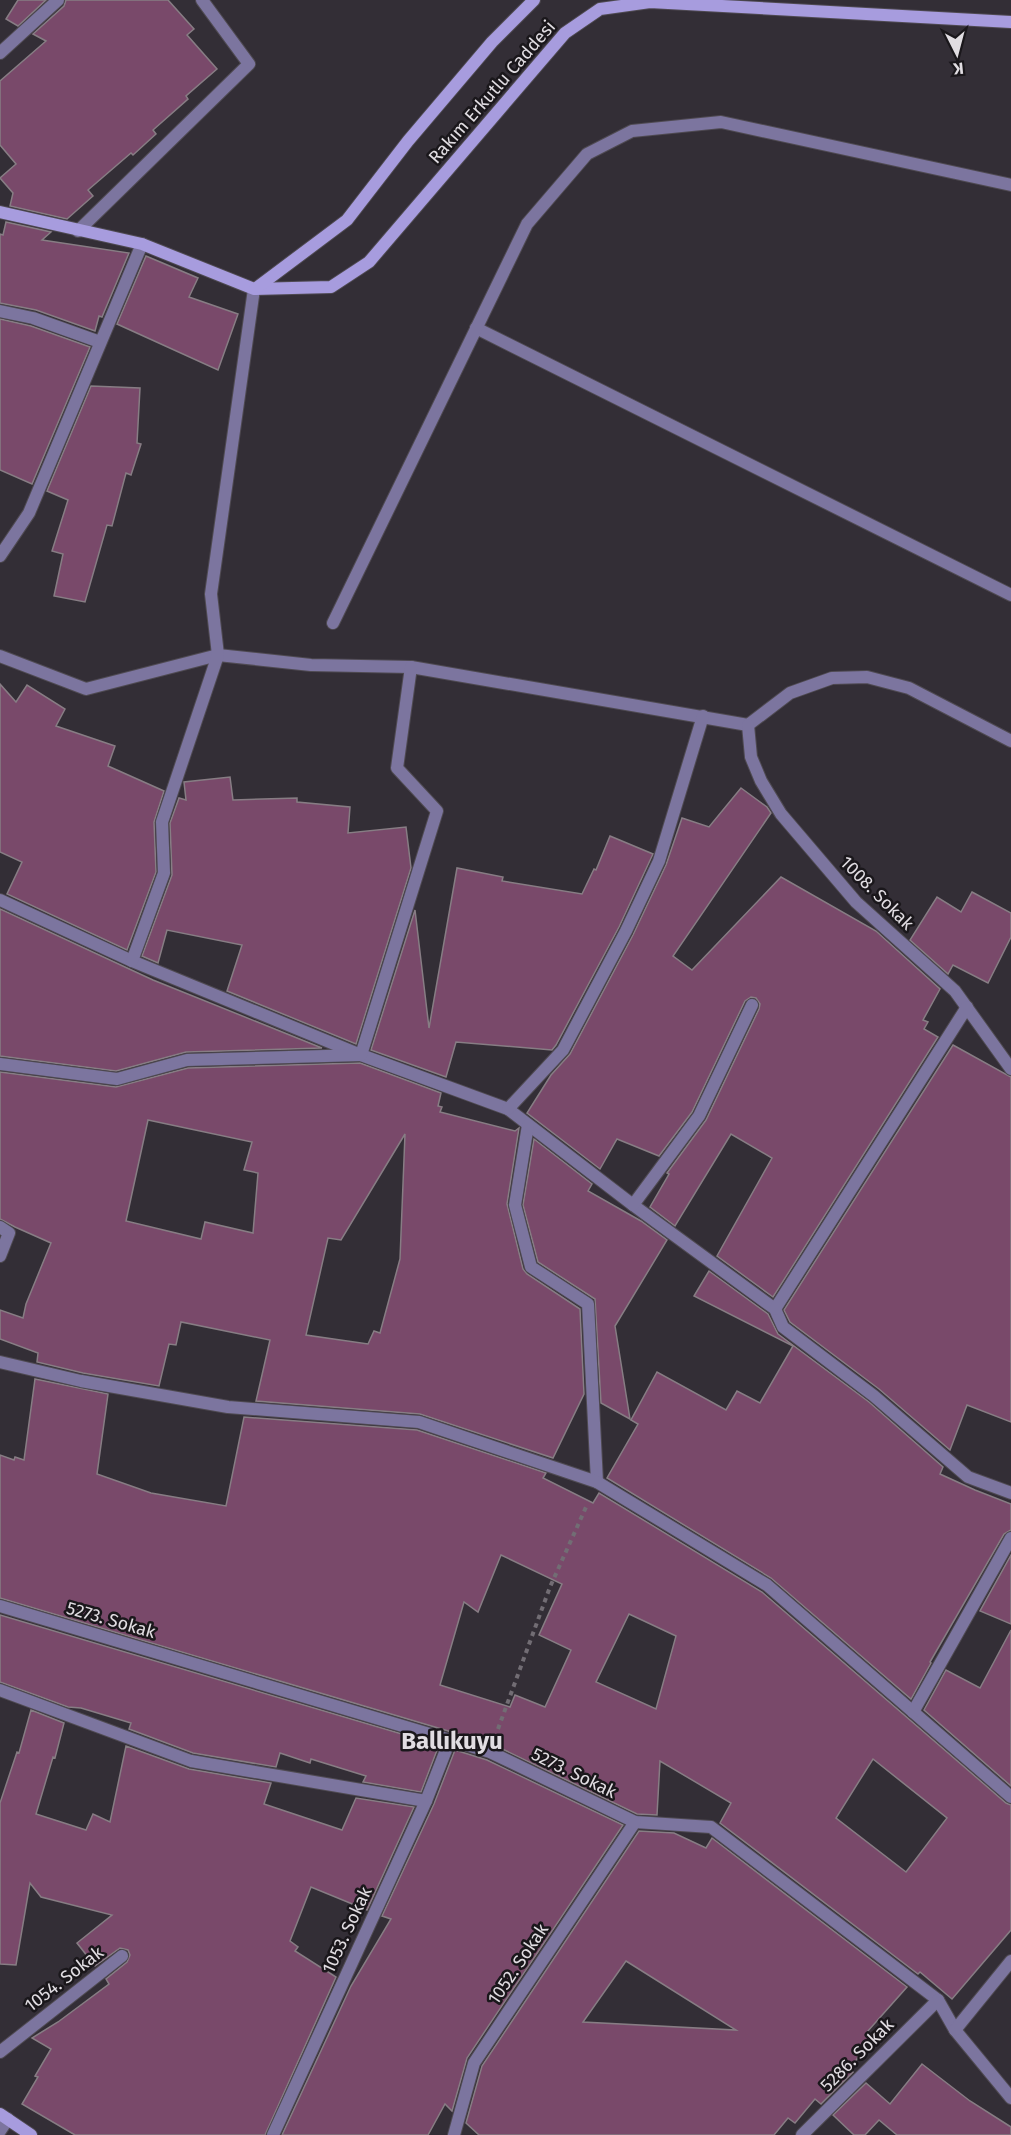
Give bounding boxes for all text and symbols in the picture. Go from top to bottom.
street label: Rakım Erkutlu Caddesi [424,16,560,168]
north arrow [927,24,987,84]
text: K [952,58,965,78]
street label: 1008. Sokak [836,852,919,935]
street label: 5273. Sokak [64,1597,159,1643]
district label: Ballıkuyu [401,1727,503,1755]
street label: 5273. Sokak [528,1743,621,1803]
street label: 1053. Sokak [317,1882,377,1977]
street label: 1052. Sokak [483,1919,554,2009]
street label: 1054. Sokak [20,1941,108,2017]
street label: 5286. Sokak [816,2013,899,2096]

